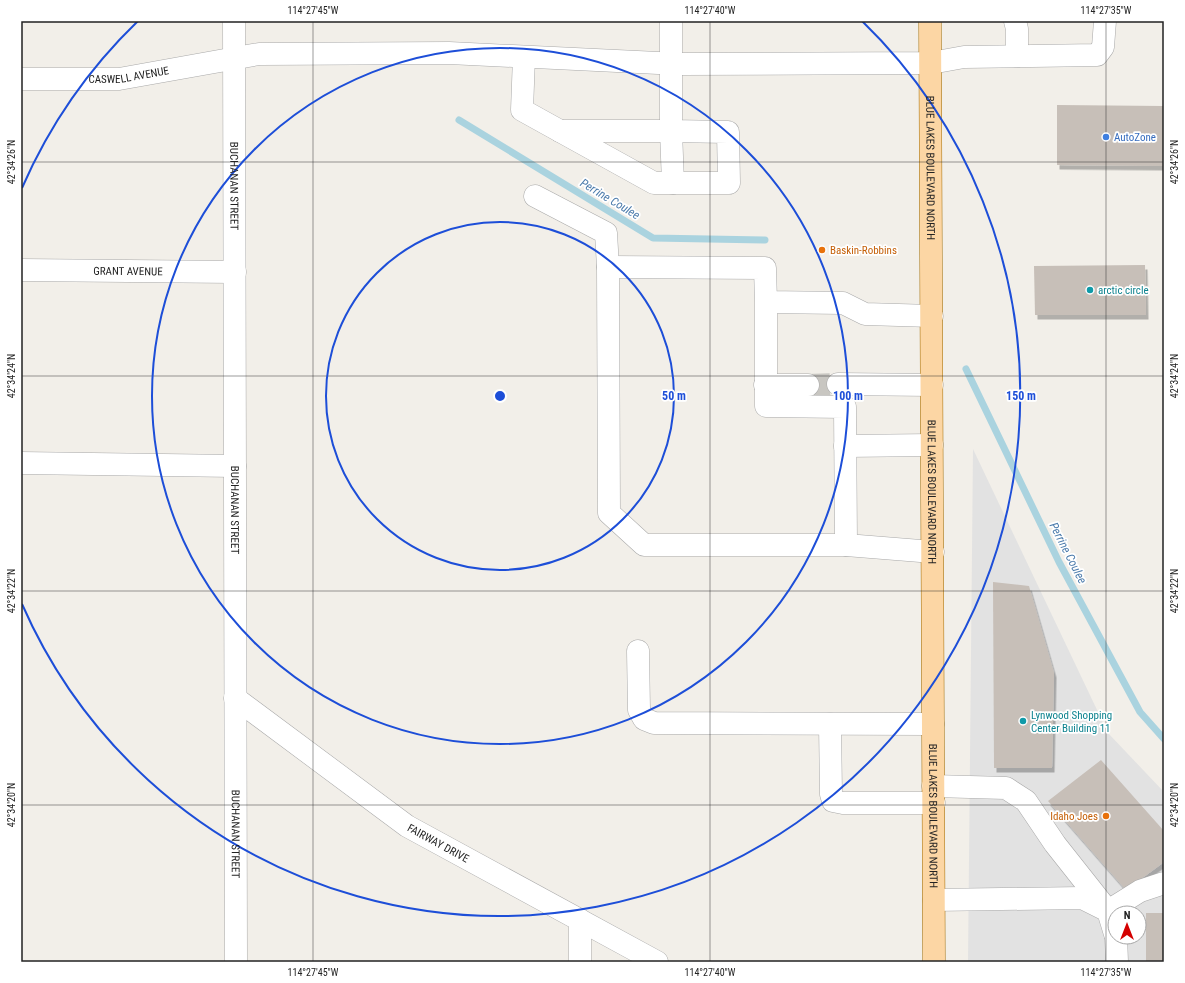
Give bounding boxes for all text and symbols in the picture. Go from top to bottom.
text: 114°27'45"W [288,5,339,16]
text: 114°27'40"W [685,5,736,16]
text: 114°27'35"W [1081,5,1132,16]
street label: CASWELL AVENUE [88,64,170,86]
street label: BLUE LAKES BOULEVARD NORTH [924,96,937,240]
place label: AutoZone [1114,131,1156,144]
marker: AutoZone [1101,132,1111,142]
text: 42°34'26"N [6,140,17,184]
text: 42°34'26"N [1169,140,1180,184]
street label: BUCHANAN STREET [228,142,241,230]
water label: Perrine Coulee [578,176,643,223]
place label: Baskin-Robbins [830,244,897,257]
marker: Baskin-Robbins [817,245,827,255]
street label: GRANT AVENUE [93,264,163,278]
place label: arctic circle [1098,284,1149,297]
marker: arctic circle [1085,285,1095,295]
text: 42°34'24"N [6,354,17,398]
text: 42°34'24"N [1169,354,1180,398]
centre of rings [493,389,507,403]
text: 50 m [662,389,686,403]
text: 100 m [833,389,863,403]
text: 150 m [1006,389,1036,403]
street label: BLUE LAKES BOULEVARD NORTH [925,420,939,564]
street label: BUCHANAN STREET [228,466,242,554]
water label: Perrine Coulee [1047,520,1090,587]
text: 42°34'22"N [6,569,17,613]
text: 42°34'22"N [1169,569,1180,613]
place label: Lynwood Shopping Center Building 11 [1031,709,1112,735]
marker: Lynwood Shopping Center Building 11 [1018,716,1028,726]
street label: BLUE LAKES BOULEVARD NORTH [927,744,940,888]
text: 42°34'20"N [6,783,17,827]
text: 42°34'20"N [1169,783,1180,827]
street label: BUCHANAN STREET [229,790,242,878]
place label: Idaho Joes [1050,810,1098,823]
marker: Idaho Joes [1101,811,1111,821]
street label: FAIRWAY DRIVE [405,821,472,865]
north arrow [1107,905,1147,945]
text: N [1124,909,1131,922]
text: 114°27'45"W [288,967,339,978]
text: 114°27'40"W [685,967,736,978]
text: 114°27'35"W [1081,967,1132,978]

